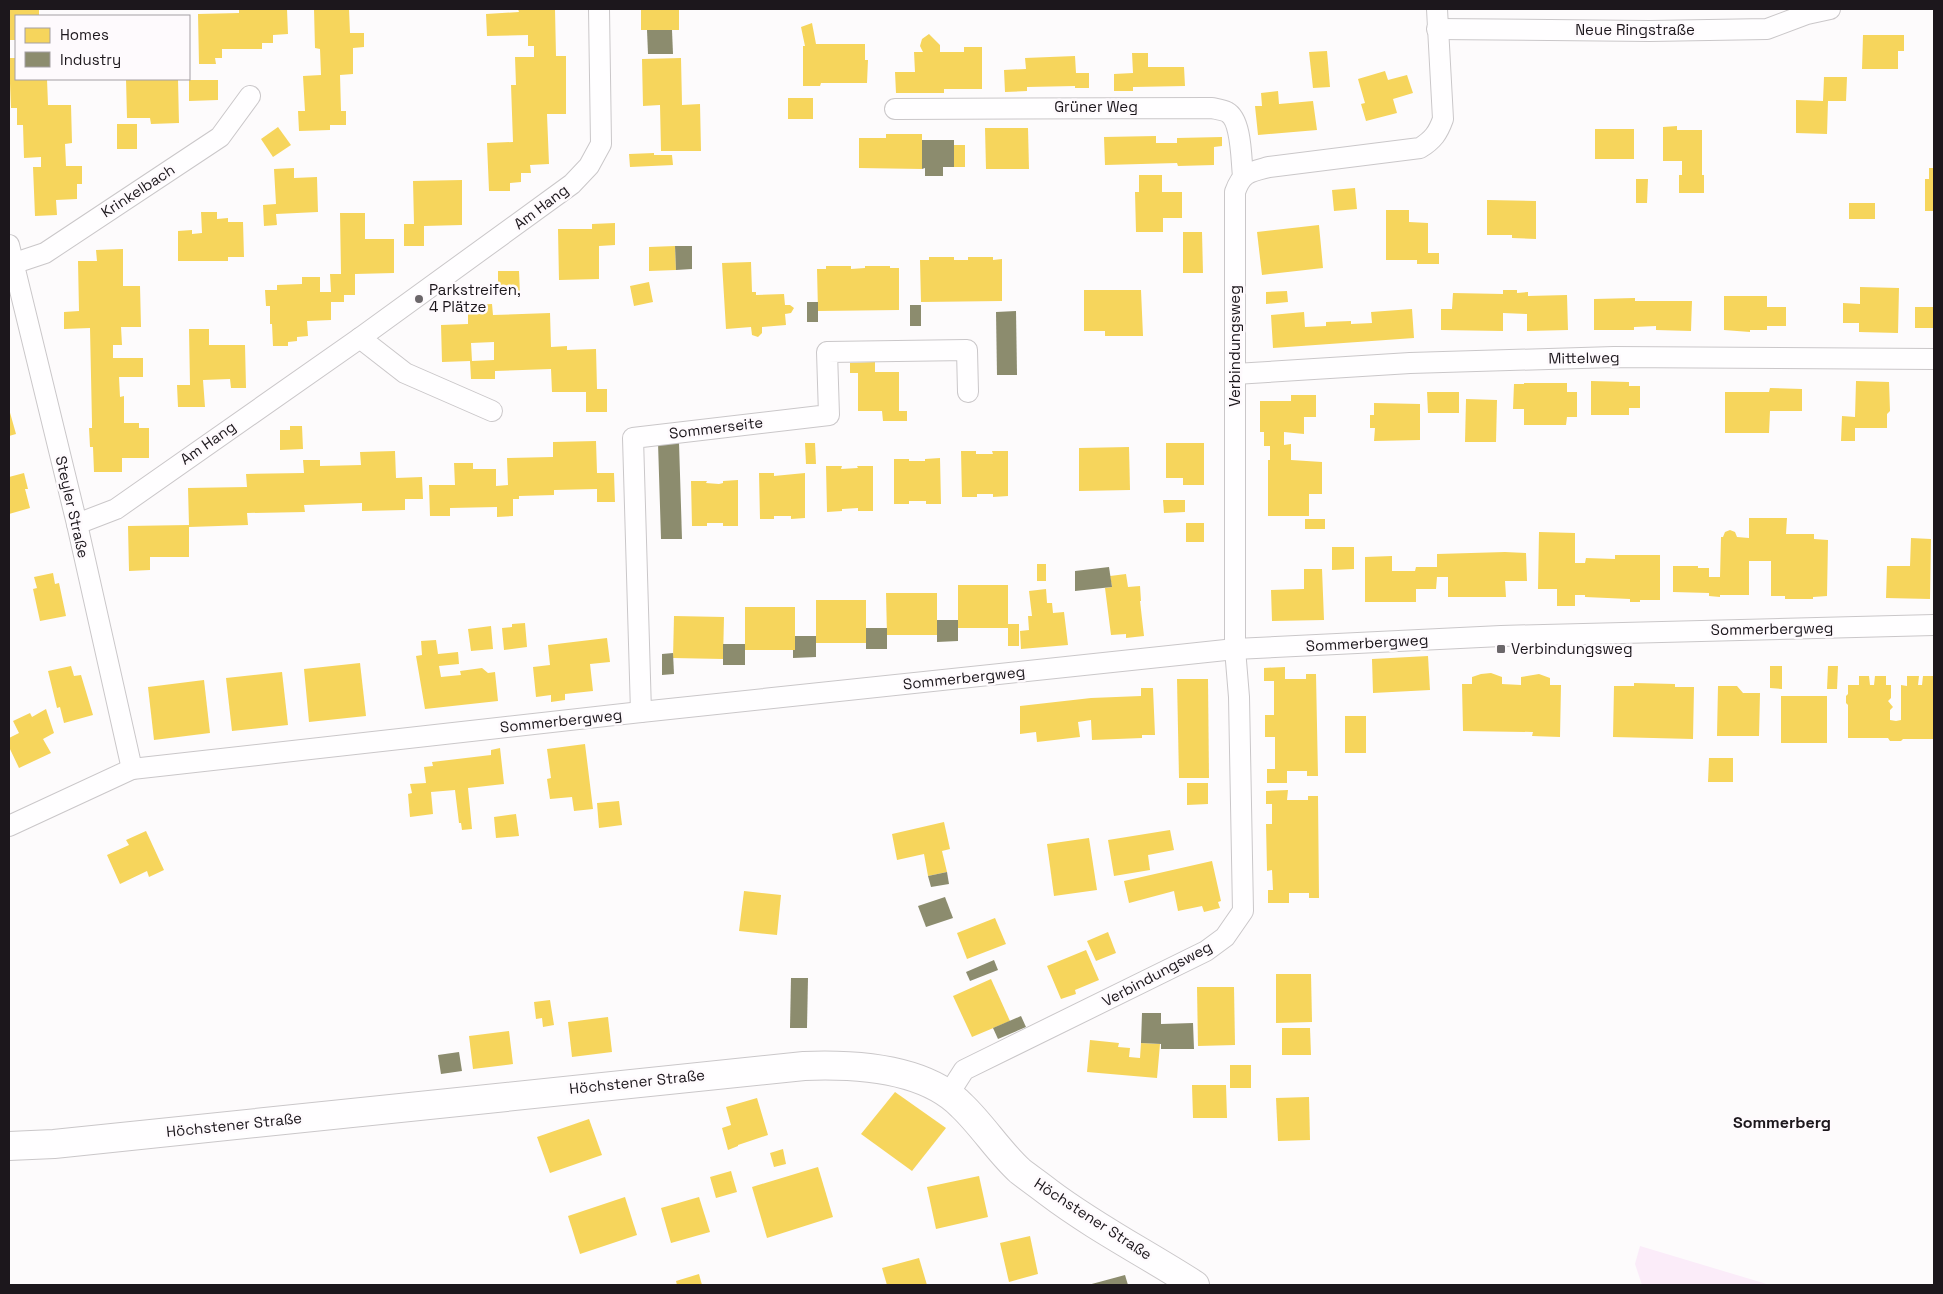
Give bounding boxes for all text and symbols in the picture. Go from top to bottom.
legend [15,15,190,80]
street label: Neue Ringstraße [1575,20,1695,39]
text: Homes [60,25,109,44]
text: Industry [60,50,121,69]
street label: Grüner Weg [1054,97,1138,116]
street label: Krinkelbach [97,160,178,221]
street label: Am Hang [510,180,572,233]
place label: Parkstreifen, 4 Plätze [429,280,521,316]
street label: Verbindungsweg [1225,285,1244,407]
marker: Parkstreifen, 4 Plätze [413,293,425,305]
street label: Mittelweg [1548,347,1620,368]
street label: Sommerseite [668,412,764,443]
street label: Am Hang [176,417,239,469]
street label: Steyler Straße [51,454,94,560]
street label: Sommerbergweg [1710,618,1834,639]
street label: Sommerbergweg [1305,630,1429,655]
place label: Verbindungsweg [1511,639,1633,658]
marker: Verbindungsweg [1495,643,1507,655]
street label: Sommerbergweg [902,662,1026,693]
street label: Sommerbergweg [499,705,623,736]
street label: Verbindungsweg [1099,937,1215,1010]
street label: Höchstener Straße [568,1065,706,1098]
street label: Höchstener Straße [165,1108,303,1141]
district label: Sommerberg [1733,1112,1831,1133]
street label: Höchstener Straße [1031,1173,1156,1264]

